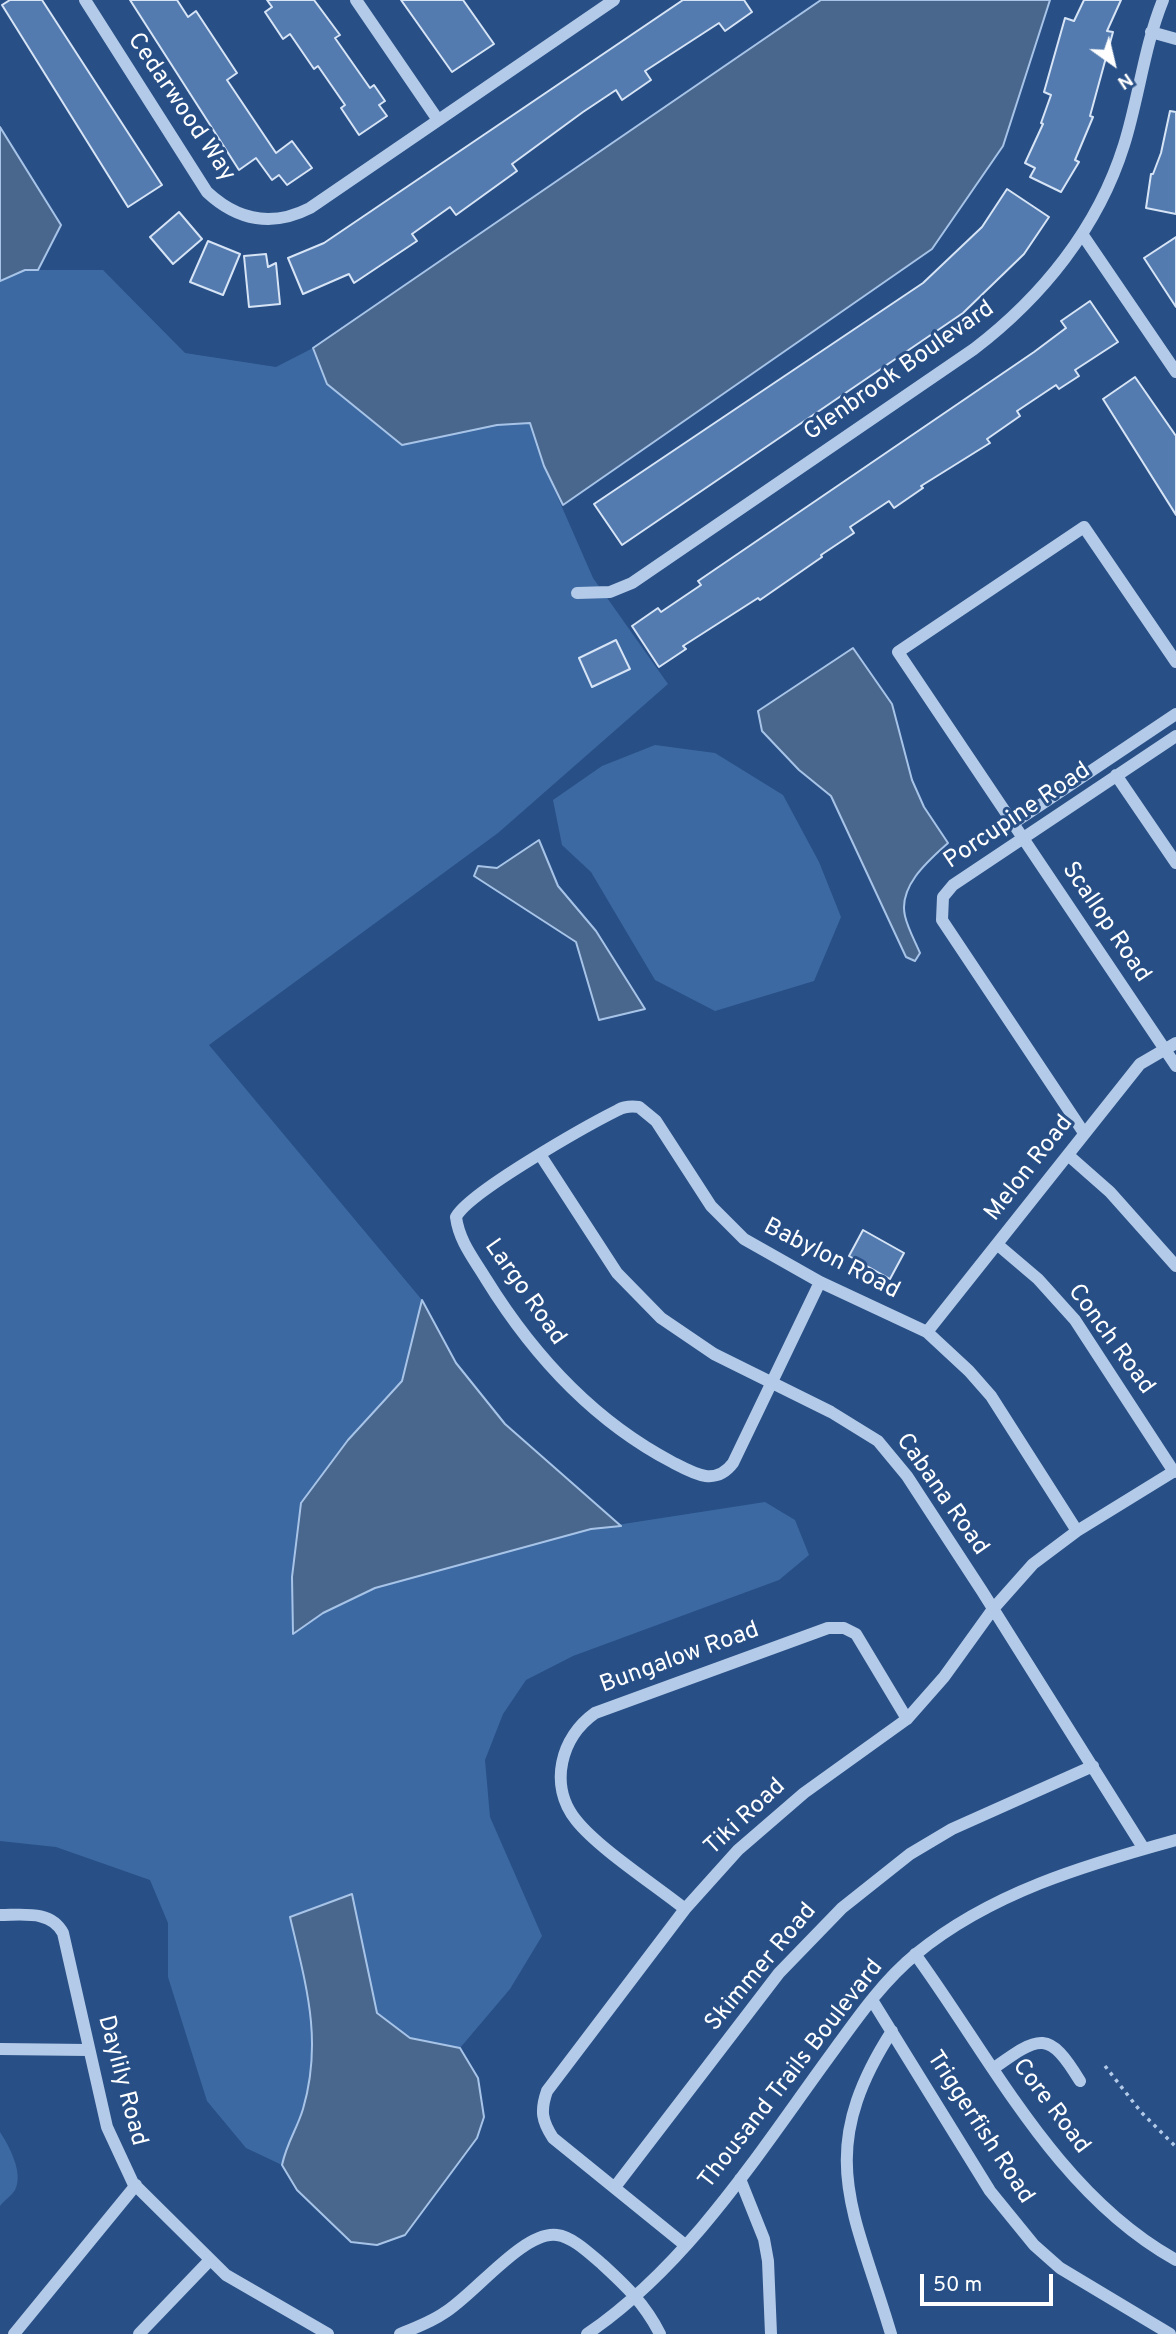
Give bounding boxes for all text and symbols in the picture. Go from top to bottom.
street label: Cedarwood Way [120,28,240,188]
north arrow [1078,28,1148,98]
text: N [1112,67,1137,94]
street label: Glenbrook Boulevard [799,295,1001,449]
street label: Porcupine Road [939,757,1097,877]
street label: Scallop Road [1054,857,1156,989]
street label: Melon Road [980,1110,1080,1228]
street label: Babylon Road [758,1213,904,1307]
street label: Largo Road [477,1234,571,1352]
street label: Conch Road [1060,1279,1160,1401]
street label: Cabana Road [888,1428,994,1562]
street label: Bungalow Road [596,1617,764,1701]
street label: Tiki Road [700,1773,792,1863]
street label: Skimmer Road [700,1898,824,2038]
street label: Thousand Trails Boulevard [694,1955,890,2195]
street label: Daylily Road [90,2013,152,2149]
street label: Triggerfish Road [919,2046,1039,2210]
street label: Core Road [1005,2054,1095,2160]
scale bar [924,2260,1057,2304]
text: 50 m [933,2272,982,2299]

